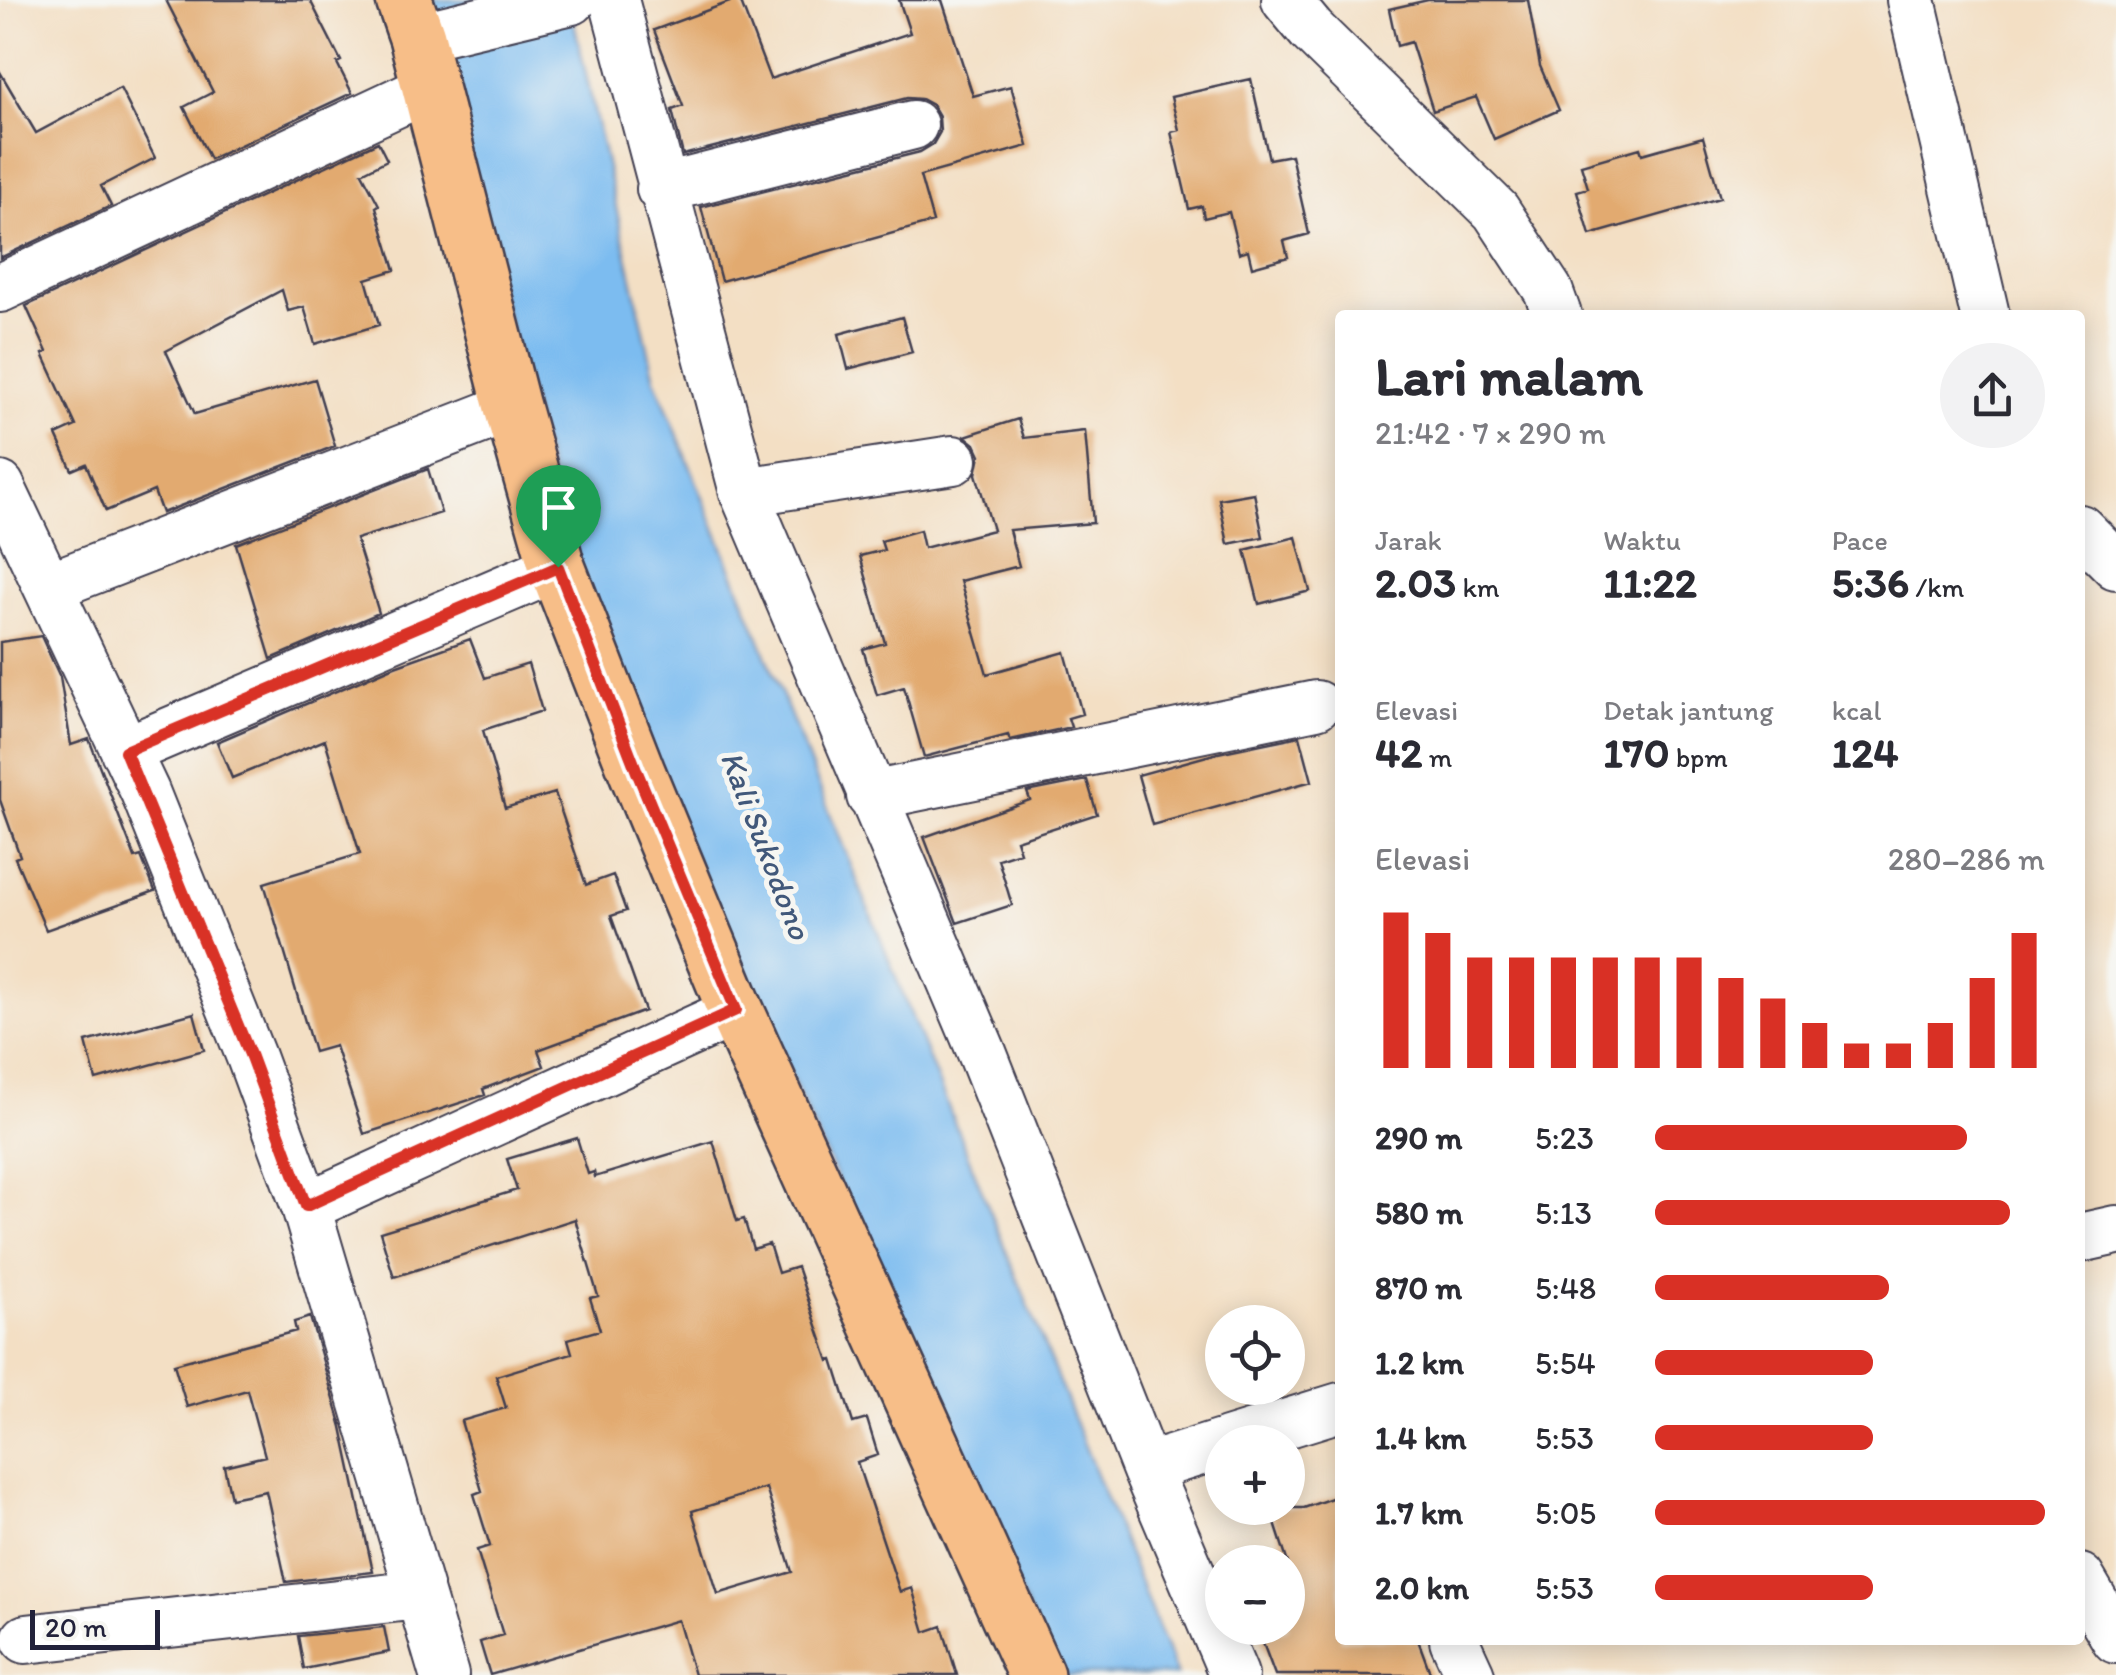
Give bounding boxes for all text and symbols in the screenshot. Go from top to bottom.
text: Lari malam [1375,343,1643,409]
button: share [1940,343,2045,448]
text: 21:42 · 7 × 290 m [1375,414,1606,452]
pin [516,465,601,568]
icon: arrive [531,480,586,535]
text: Jarak [1375,523,1442,557]
text: Waktu [1603,523,1681,557]
text: Pace [1832,523,1888,557]
text: 2.03 [1375,557,1456,608]
text: 11:22 [1603,557,1697,608]
text: 5:36 [1832,557,1909,608]
text: km [1456,570,1500,604]
text: /km [1909,570,1964,604]
text: Elevasi [1375,693,1458,727]
text: Detak jantung [1603,693,1774,727]
text: kcal [1832,693,1881,727]
text: 42 [1375,727,1422,778]
text: 170 [1603,727,1670,778]
text: 124 [1832,727,1898,778]
text: m [1422,740,1452,774]
text: bpm [1670,740,1728,774]
water label: Kali Sukodono [713,746,820,946]
text: Elevasi [1375,840,1470,878]
text: 280–286 m [1888,840,2045,878]
text: 290 m [1375,1119,1462,1157]
text: 5:23 [1535,1119,1594,1157]
text: 580 m [1375,1194,1463,1232]
text: 5:13 [1535,1194,1592,1232]
text: 870 m [1375,1269,1462,1307]
text: 5:48 [1535,1269,1596,1307]
map controls [1205,1305,1305,1645]
button: locate [1205,1305,1305,1405]
text: 1.2 km [1375,1344,1464,1382]
text: 5:54 [1535,1344,1596,1382]
text: 1.4 km [1375,1419,1466,1457]
text: 5:53 [1535,1419,1594,1457]
button: + [1205,1425,1305,1525]
text: 1.7 km [1375,1494,1463,1532]
text: 5:05 [1535,1494,1596,1532]
button: − [1205,1545,1305,1645]
text: 2.0 km [1375,1569,1469,1607]
text: 5:53 [1535,1569,1594,1607]
scale bar [30,1605,160,1650]
text: 20 m [45,1610,107,1644]

